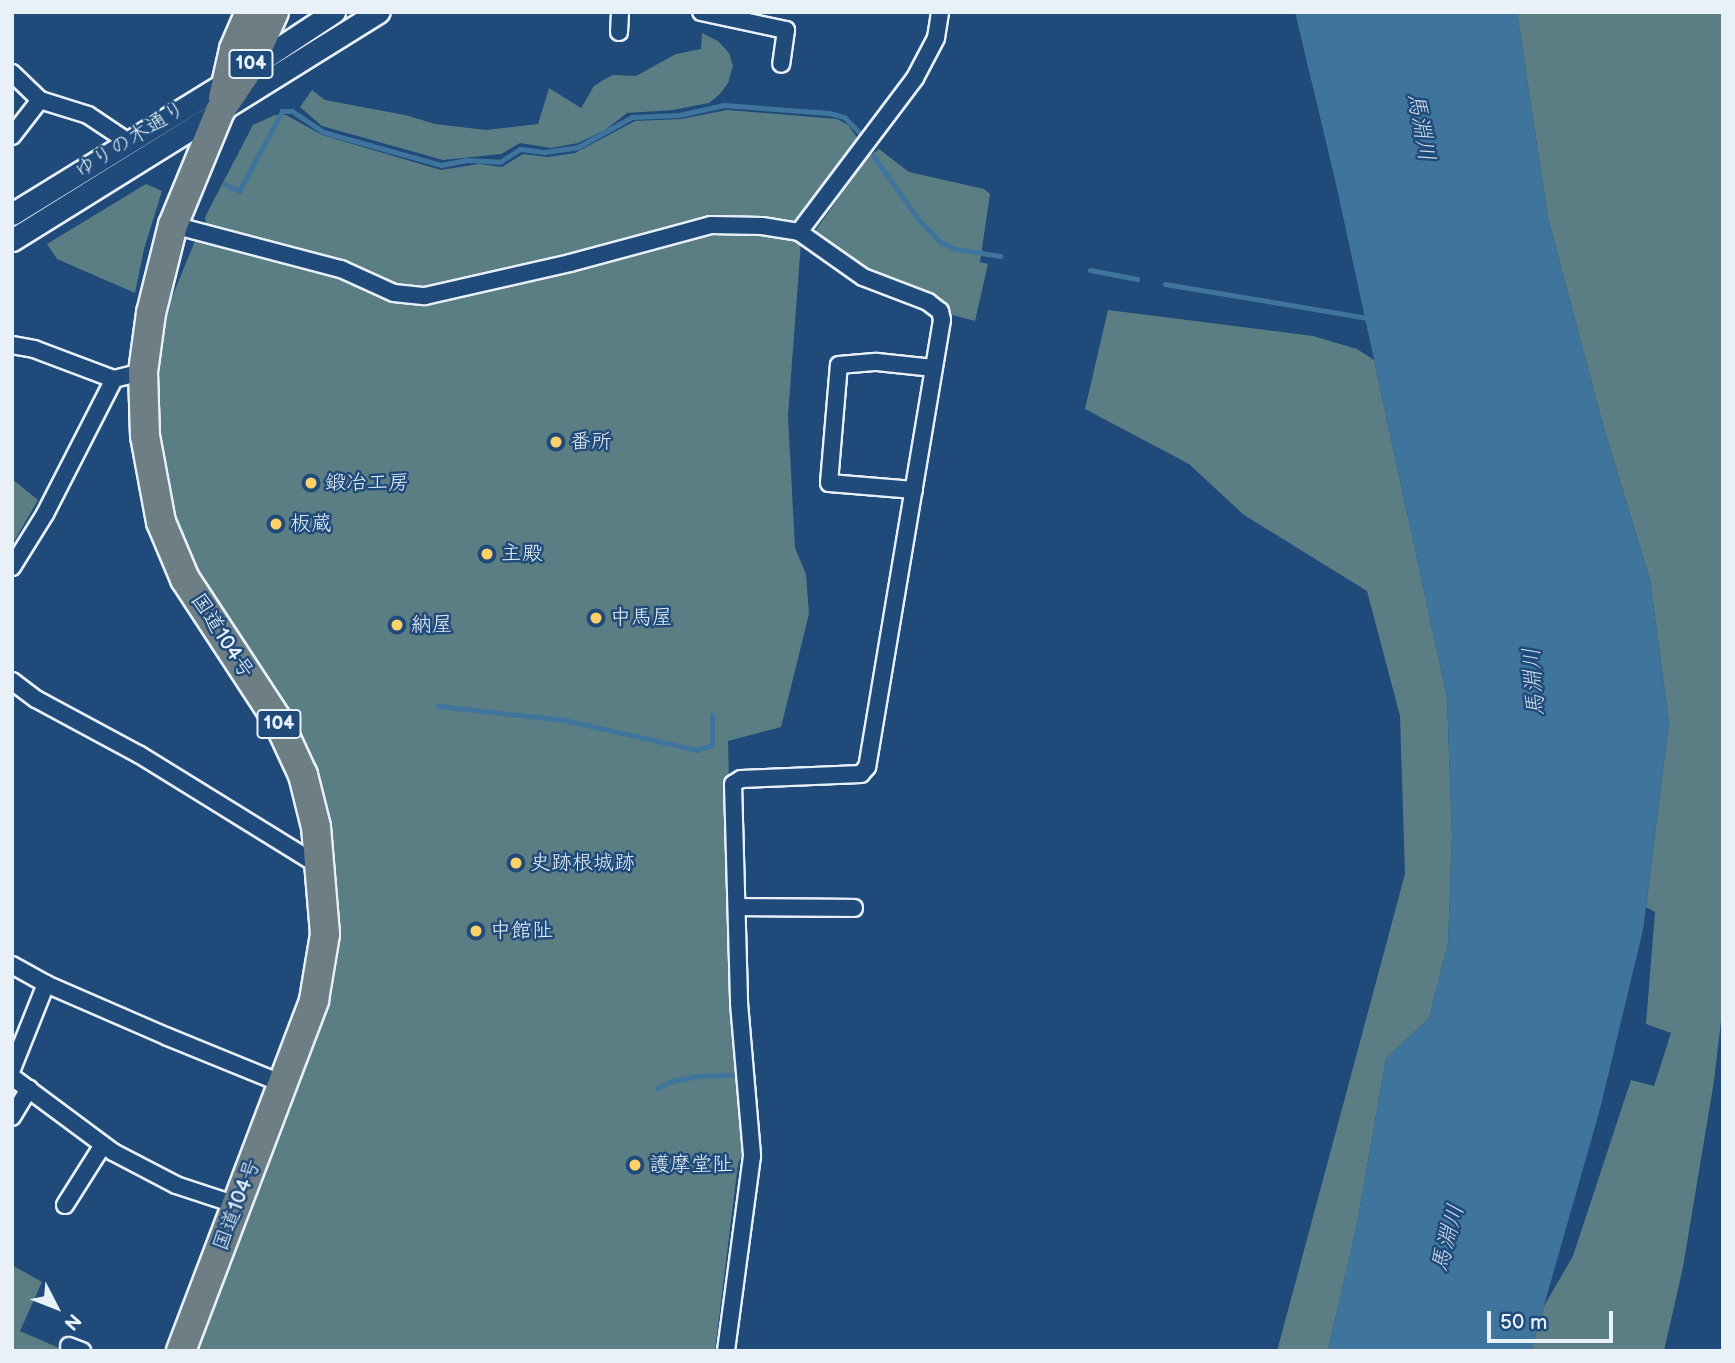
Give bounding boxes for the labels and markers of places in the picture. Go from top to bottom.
place label: 番所 [570,429,612,455]
marker: 番所 [548,434,564,450]
place label: 鍛冶工房 [325,470,409,496]
marker: 鍛冶工房 [303,475,319,491]
place label: 板蔵 [290,511,332,537]
marker: 板蔵 [268,516,284,532]
place label: 主殿 [501,541,543,567]
marker: 主殿 [479,546,495,562]
place label: 中馬屋 [610,605,673,631]
marker: 中馬屋 [588,610,604,626]
place label: 納屋 [411,612,453,638]
marker: 納屋 [389,617,405,633]
place label: 史跡根城跡 [530,850,635,876]
marker: 史跡根城跡 [508,855,524,871]
place label: 中館阯 [490,918,553,944]
marker: 中館阯 [468,923,484,939]
place label: 護摩堂阯 [649,1152,733,1178]
marker: 護摩堂阯 [627,1157,643,1173]

